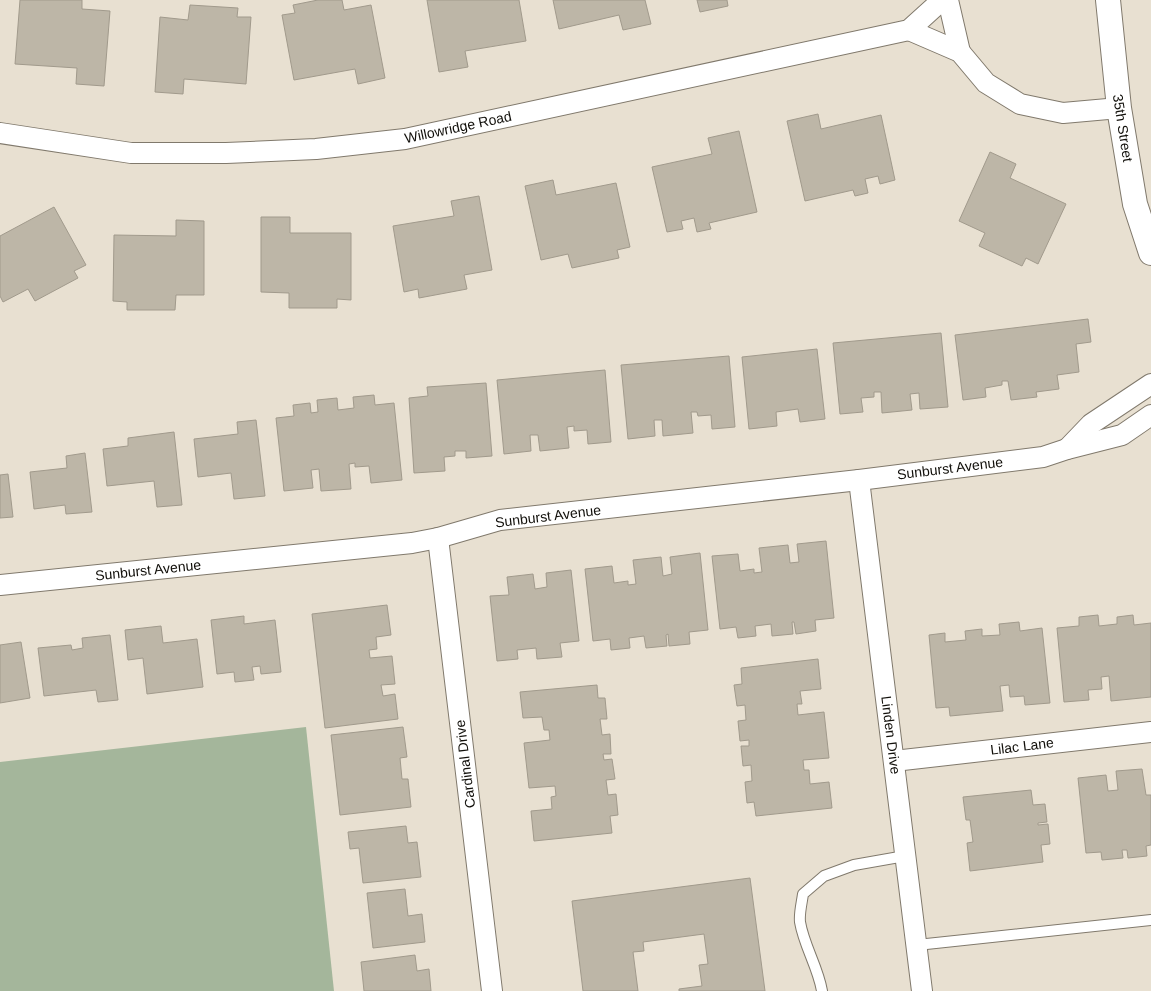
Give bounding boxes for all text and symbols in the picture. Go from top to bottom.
street label: 35th Street [1110,93,1136,163]
street label: Willowridge Road [403,108,513,146]
street label: Sunburst Avenue [896,454,1004,482]
street label: Sunburst Avenue [494,502,602,530]
street label: Sunburst Avenue [94,556,202,584]
street label: Linden Drive [878,695,904,775]
street label: Cardinal Drive [452,719,478,809]
street label: Lilac Lane [989,734,1055,758]

